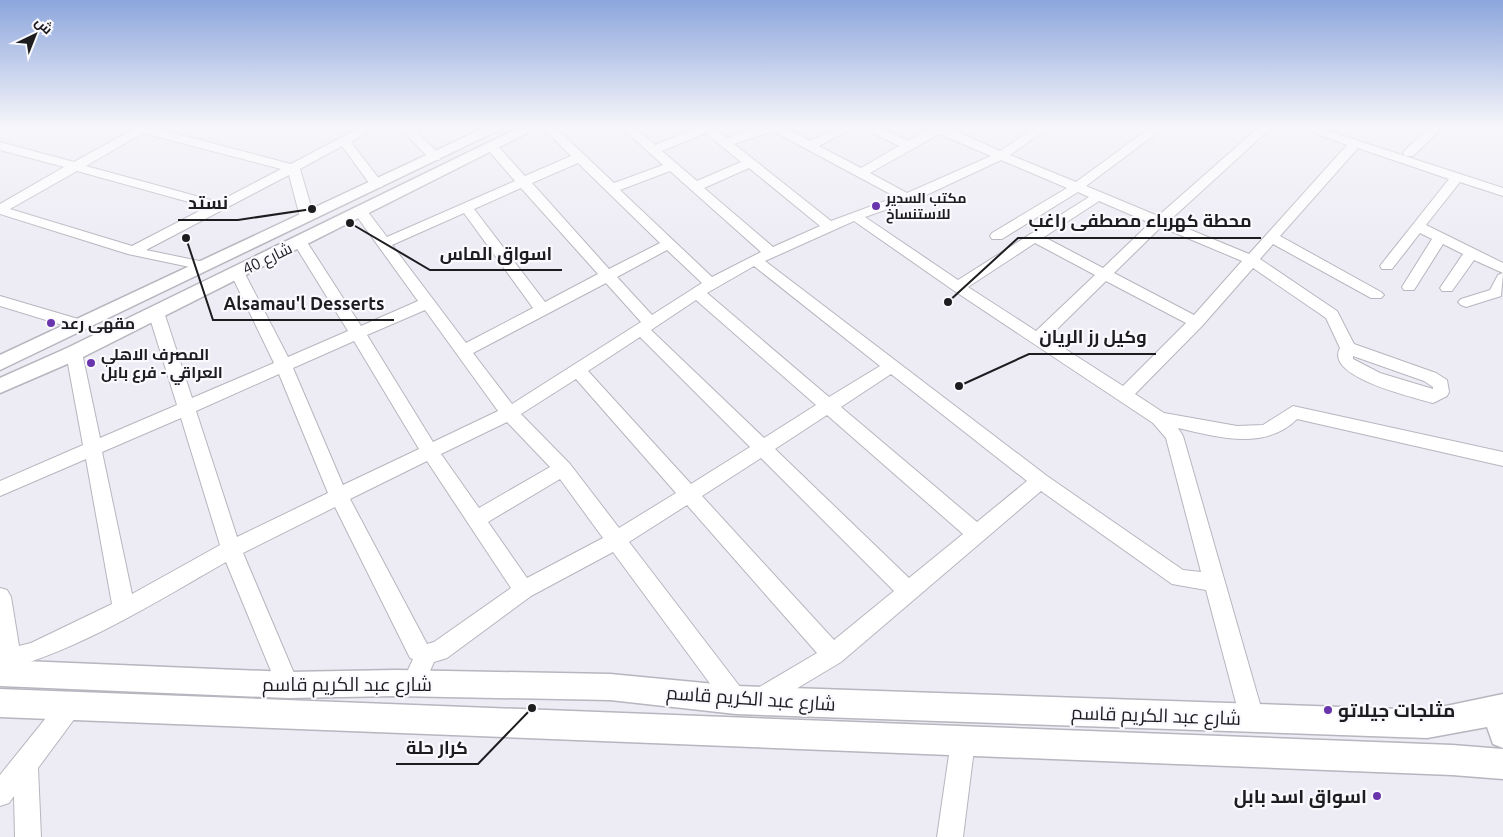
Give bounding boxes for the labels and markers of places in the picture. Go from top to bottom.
callout: نستد [178,187,238,220]
place label: مكتب السدير للاستنساخ [885,190,966,224]
marker: مكتب السدير للاستنساخ [870,200,882,212]
callout: محطة كهرباء مصطفى راغب [1018,205,1261,238]
callout: اسواق الماس [430,237,562,270]
callout: Alsamau'l Desserts [213,287,394,320]
place label: مقهى رعد [61,314,135,333]
marker: مقهى رعد [45,317,57,329]
callout: وكيل رز الريان [1029,321,1156,354]
place label: المصرف الاهلي العراقي - فرع بابل [101,345,223,385]
marker: المصرف الاهلي العراقي - فرع بابل [85,357,97,369]
place label: مثلجات جيلاتو [1338,699,1455,722]
marker: مثلجات جيلاتو [1322,704,1334,716]
callout: كرار حلة [396,731,478,764]
place label: اسواق اسد بابل [1234,785,1367,808]
marker: اسواق اسد بابل [1371,790,1383,802]

